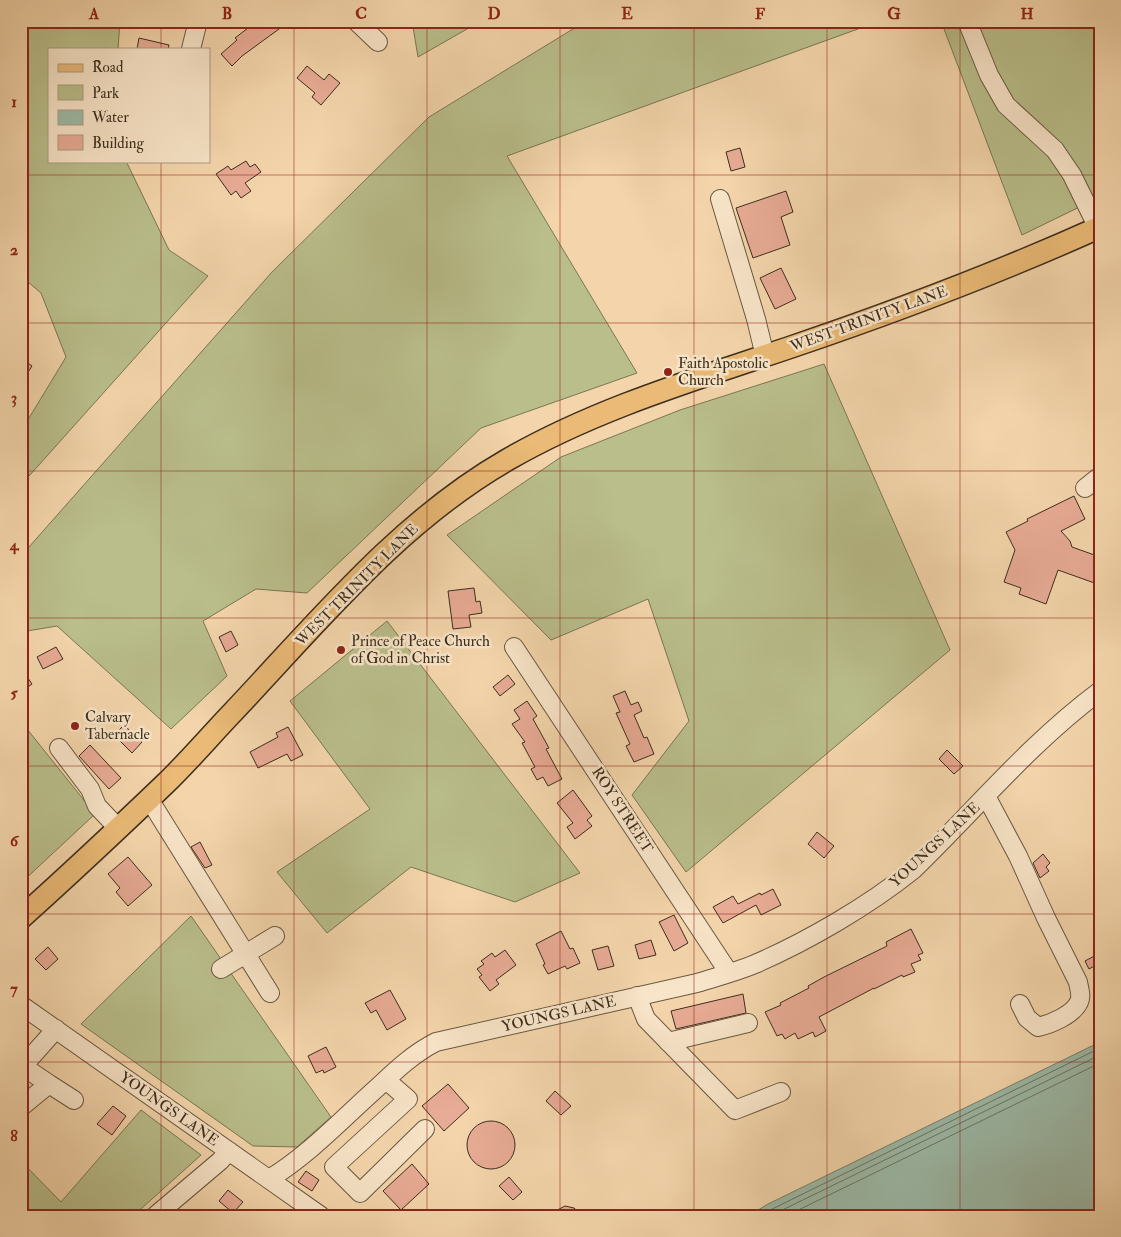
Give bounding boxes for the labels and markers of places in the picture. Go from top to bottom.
place label: Faith Apostolic Church [678,354,768,390]
marker: Faith Apostolic Church [662,366,674,378]
place label: Prince of Peace Church of God in Christ [351,632,490,668]
marker: Prince of Peace Church of God in Christ [335,644,347,656]
place label: Calvary Tabernacle [85,708,150,744]
marker: Calvary Tabernacle [69,720,81,732]

